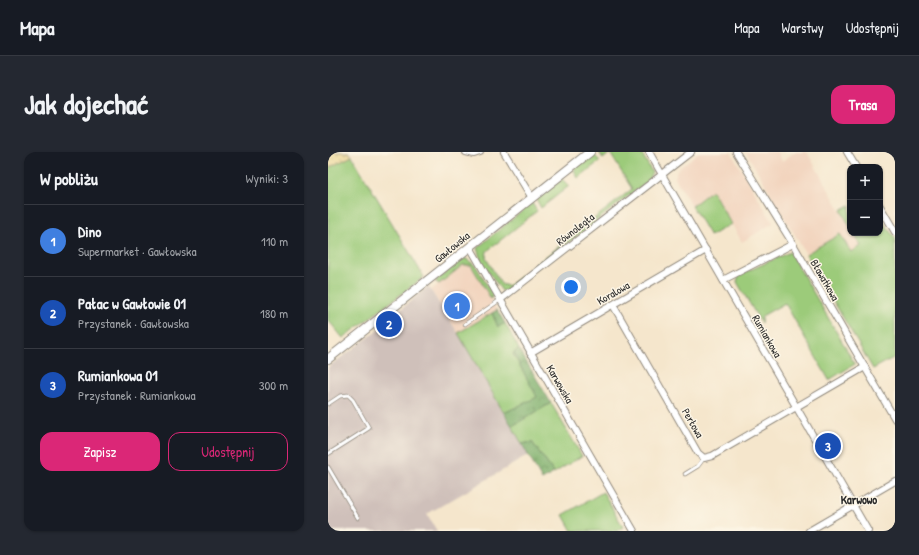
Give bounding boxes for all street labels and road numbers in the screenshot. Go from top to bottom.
street label: Równoległa [553,209,597,248]
street label: Gawłowska [431,228,473,266]
street label: Bławatkowa [808,257,843,304]
street label: Koralowa [594,278,632,308]
street label: Rumiankowa [749,312,785,360]
street label: Karwowska [543,362,577,406]
street label: Perłowa [679,406,707,441]

